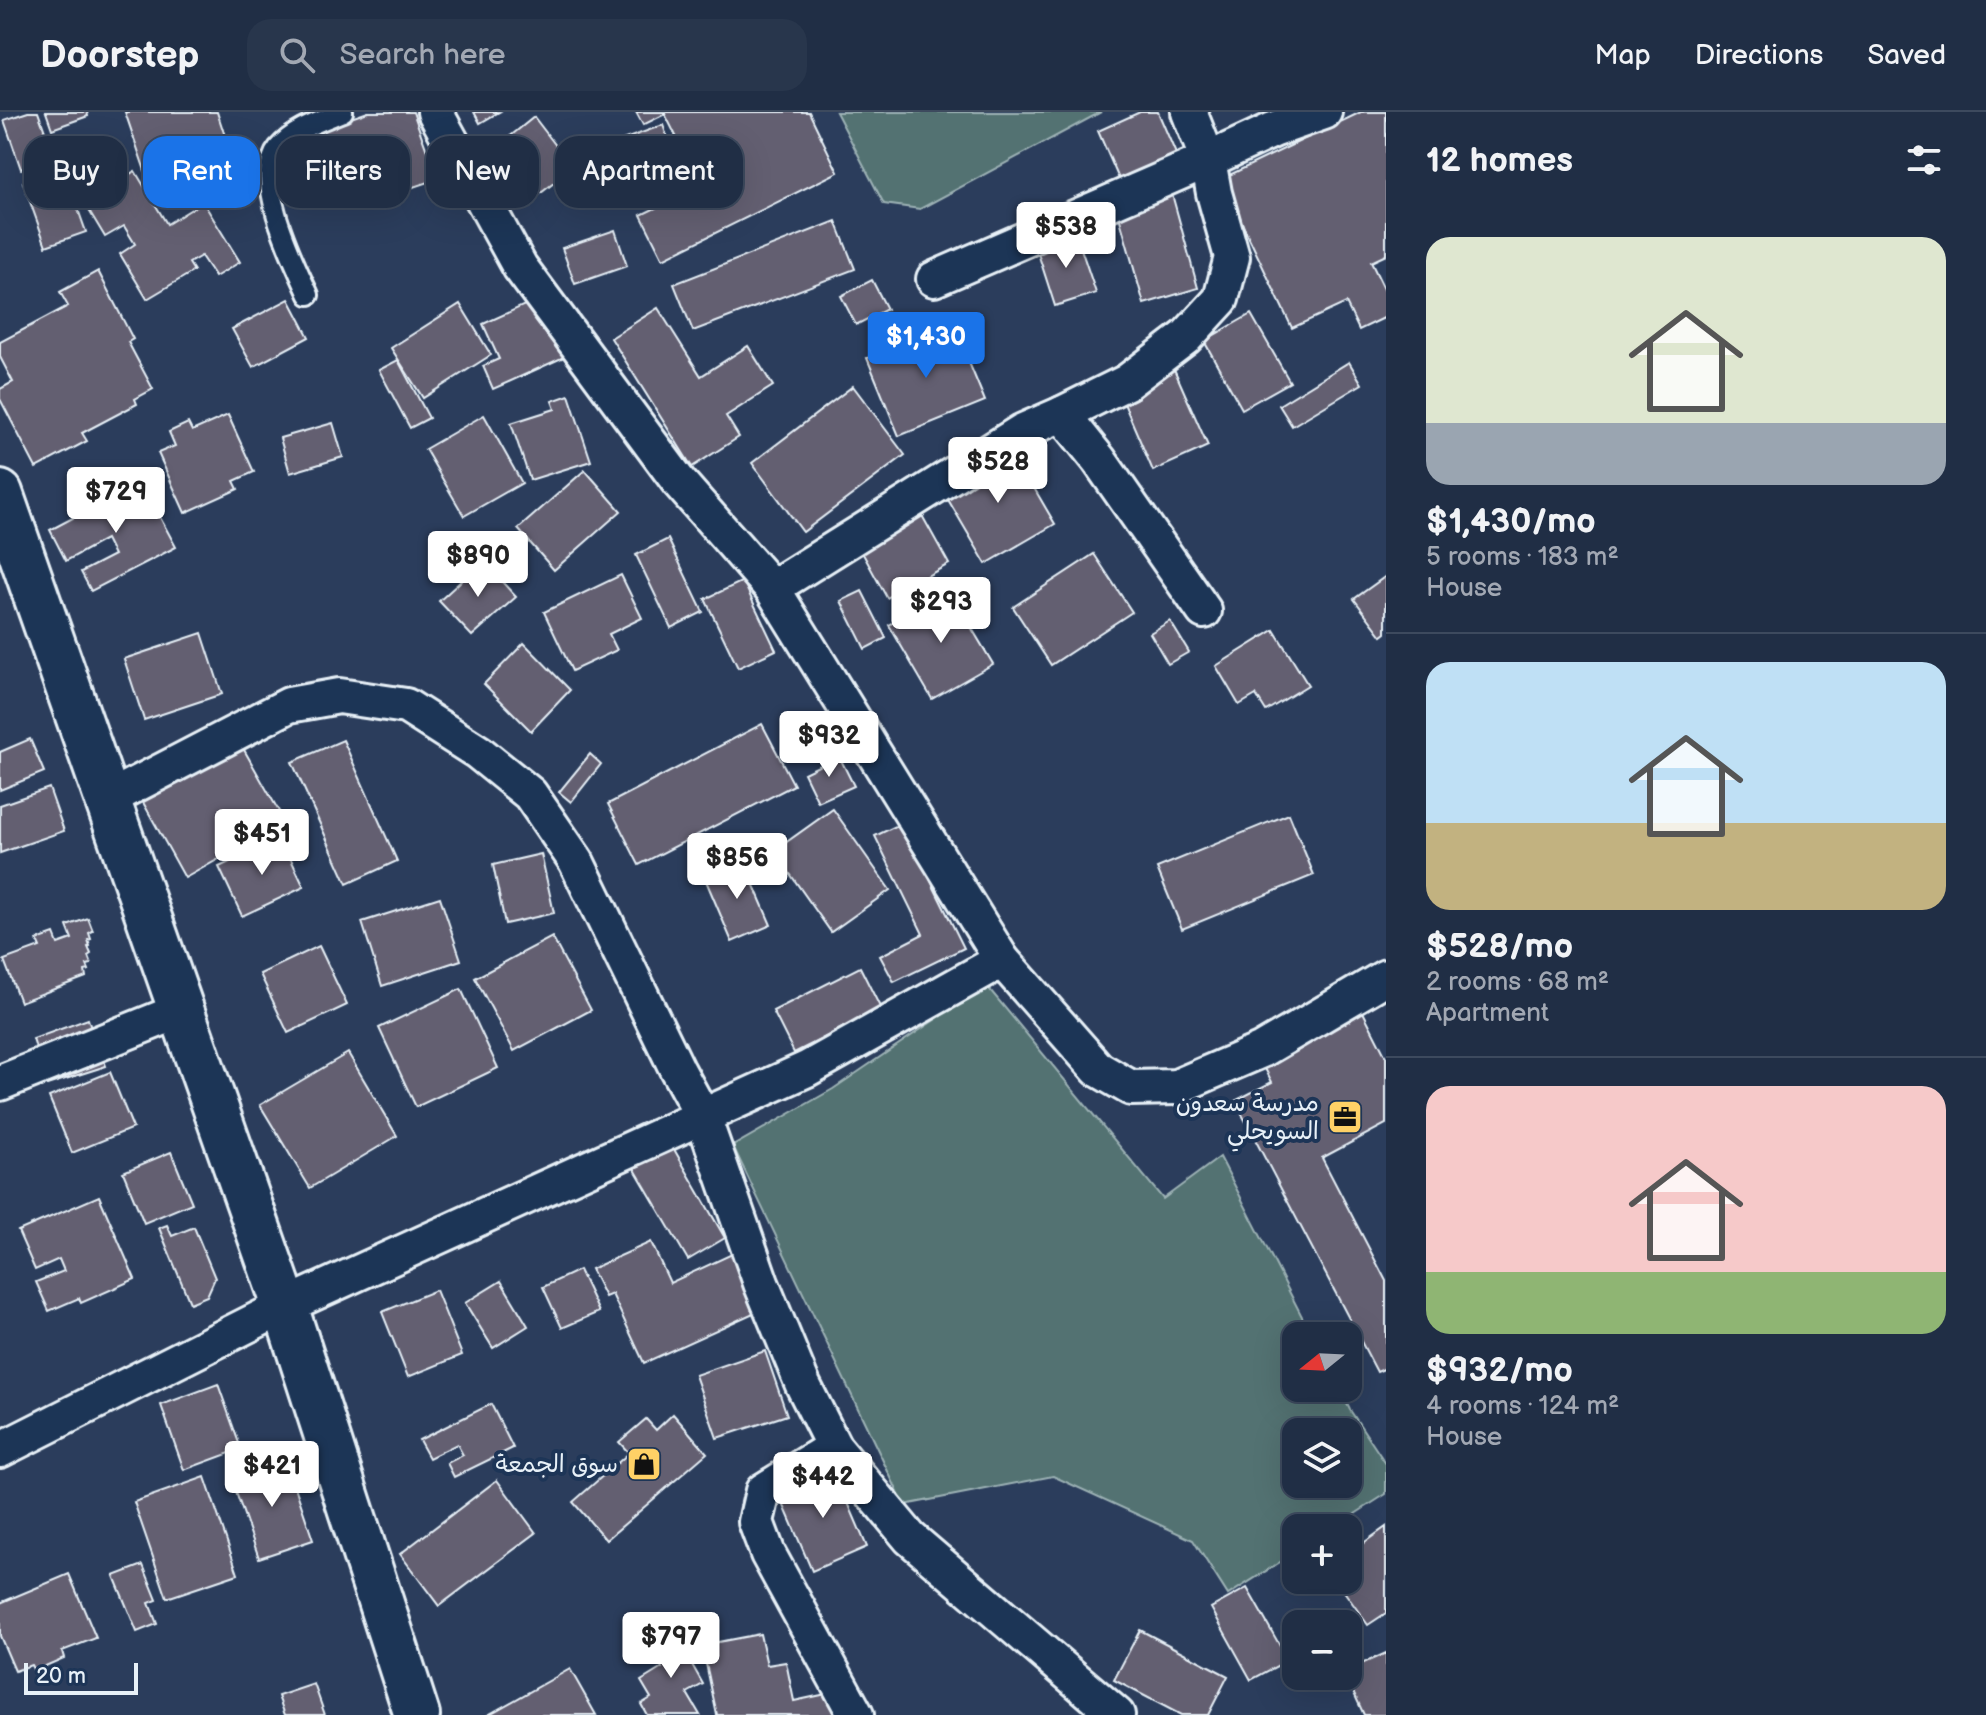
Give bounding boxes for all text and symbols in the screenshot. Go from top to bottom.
search box [247,19,807,91]
text: Doorstep [40,33,199,78]
icon: search [275,33,319,77]
text: Search here [339,37,506,73]
text: Map [1594,39,1651,72]
text: Directions [1695,39,1823,72]
text: Saved [1867,39,1946,72]
chip: Buy [24,136,127,208]
chip: Rent [143,136,260,208]
chip: Filters [276,136,410,208]
chip: New [426,136,539,208]
chip: Apartment [555,136,743,208]
icon: filters [1902,138,1946,182]
text: 12 homes [1426,140,1573,181]
pin: $538 [1019,202,1113,270]
text: $538 [1035,212,1097,243]
icon: home [1614,289,1758,433]
pin: $1,430 [861,312,991,380]
text: $1,430 [886,322,966,353]
pin: $528 [951,437,1045,505]
text: $528 [966,447,1030,478]
pin: $729 [69,467,163,535]
text: $729 [85,477,147,508]
text: $1,430/mo [1426,501,1596,542]
pin: $890 [431,531,525,599]
text: $890 [446,541,510,572]
text: 5 rooms · 183 m² [1426,542,1619,573]
text: House [1426,573,1502,604]
pin: $293 [894,577,988,645]
text: $293 [909,587,973,618]
pin: $932 [782,711,876,779]
icon: home [1614,714,1758,858]
text: $932 [797,721,861,752]
pin: $451 [215,809,309,877]
text: $451 [233,819,291,850]
pin: $856 [690,833,784,901]
text: $856 [705,843,769,874]
text: $528/mo [1426,926,1573,967]
text: 2 rooms · 68 m² [1426,967,1609,998]
text: Apartment [1426,998,1549,1029]
place label: مدرسة سعدون السويحلي [1176,1089,1319,1152]
office icon: مدرسة سعدون السويحلي [1326,1098,1364,1136]
icon: home [1614,1138,1758,1282]
north arrow [1282,1322,1362,1402]
map controls [1282,1322,1362,1690]
text: $932/mo [1426,1350,1573,1391]
text: 4 rooms · 124 m² [1426,1391,1619,1422]
button: layers [1282,1418,1362,1498]
text: House [1426,1422,1502,1453]
pin: $421 [225,1441,319,1509]
shop icon: سوق الجمعة [625,1445,663,1483]
place label: سوق الجمعة [495,1450,618,1479]
text: $421 [243,1451,301,1482]
pin: $442 [776,1452,870,1520]
text: $442 [791,1462,855,1493]
button: + [1282,1514,1362,1594]
button: − [1282,1610,1362,1690]
pin: $797 [624,1612,718,1680]
text: $797 [640,1622,702,1653]
scale bar [24,1659,138,1695]
text: 20 m [36,1663,86,1690]

